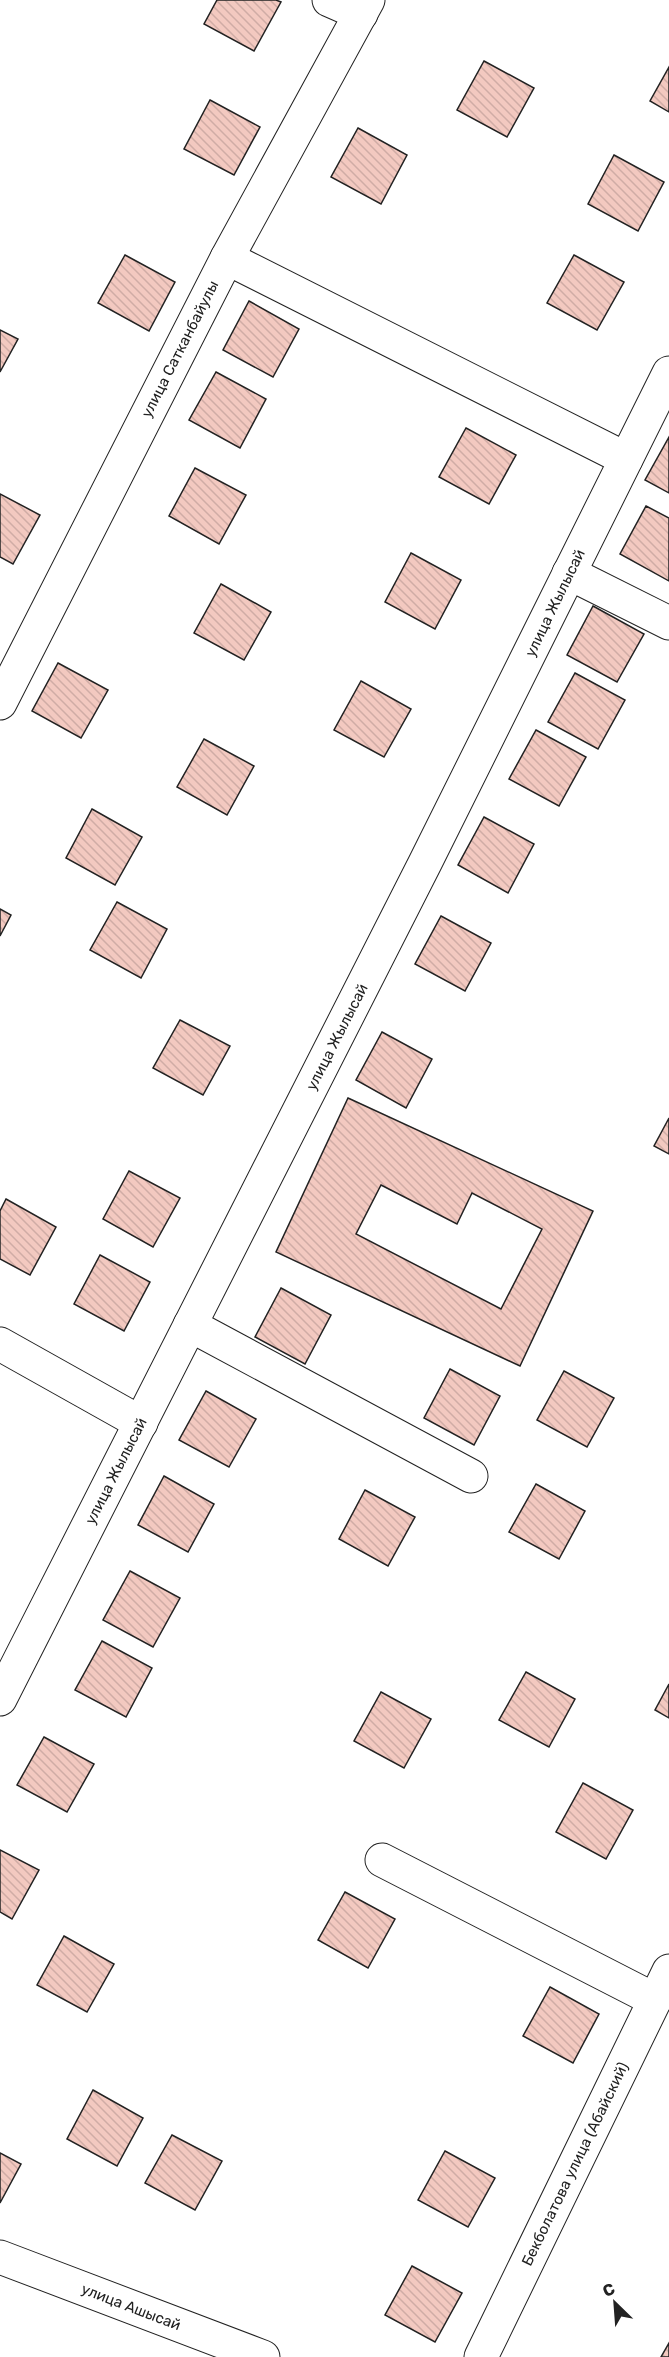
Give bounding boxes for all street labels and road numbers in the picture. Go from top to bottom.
street label: улица Сатканбайулы [138,277,222,421]
street label: улица Жылысай [521,546,589,660]
street label: улица Жылысай [302,981,372,1093]
street label: улица Жылысай [81,1415,151,1527]
street label: Бекболатова улица (Абайский) [518,2059,632,2269]
street label: улица Ашысай [79,2280,183,2334]

